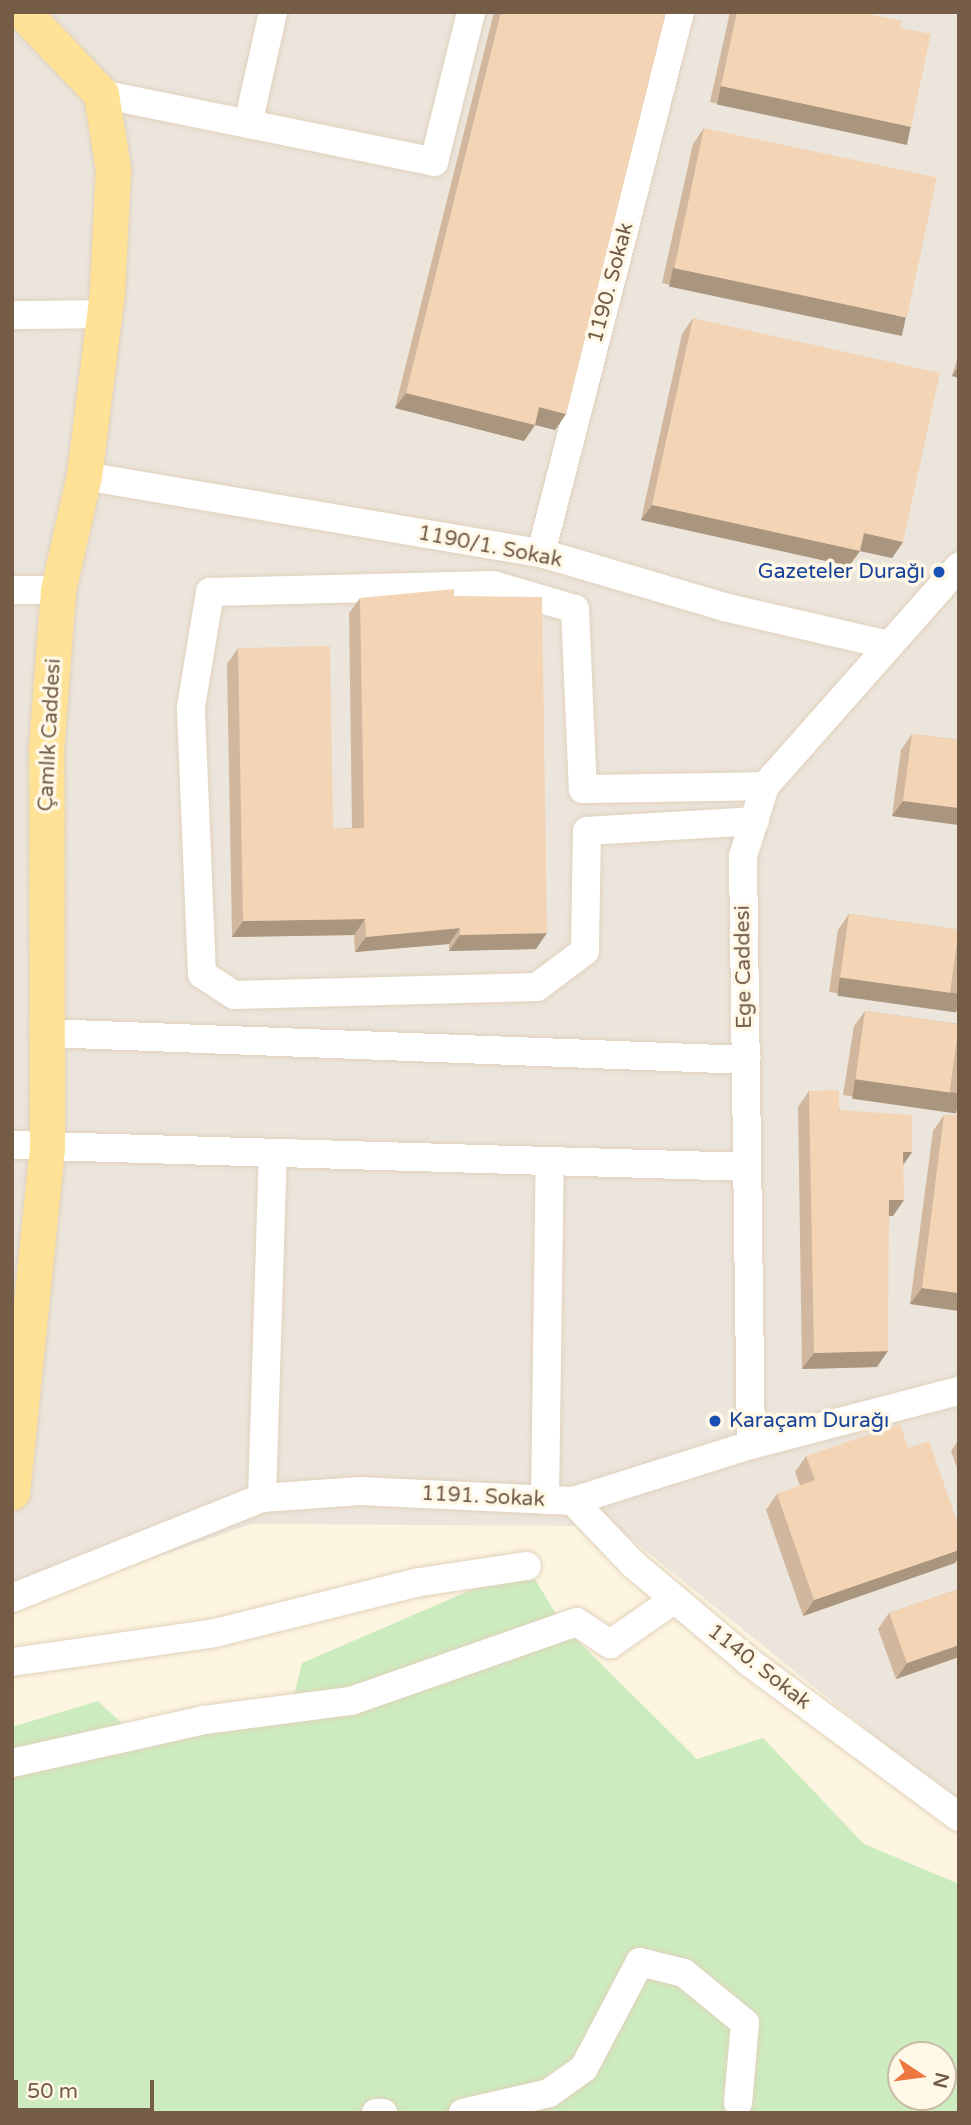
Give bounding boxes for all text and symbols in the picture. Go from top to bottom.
street label: 1190. Sokak [583,220,639,346]
street label: 1190/1. Sokak [416,521,564,573]
place label: Gazeteler Durağı [758,559,925,585]
marker: Gazeteler Durağı [931,564,947,580]
street label: Çamlık Caddesi [33,658,67,812]
street label: Ege Caddesi [730,905,758,1029]
place label: Karaçam Durağı [729,1408,889,1434]
marker: Karaçam Durağı [707,1413,723,1429]
street label: 1191. Sokak [420,1481,546,1513]
street label: 1140. Sokak [702,1619,816,1715]
north arrow [887,2041,957,2111]
scale bar [18,2066,158,2110]
text: N [928,2070,953,2090]
text: 50 m [27,2079,78,2104]

